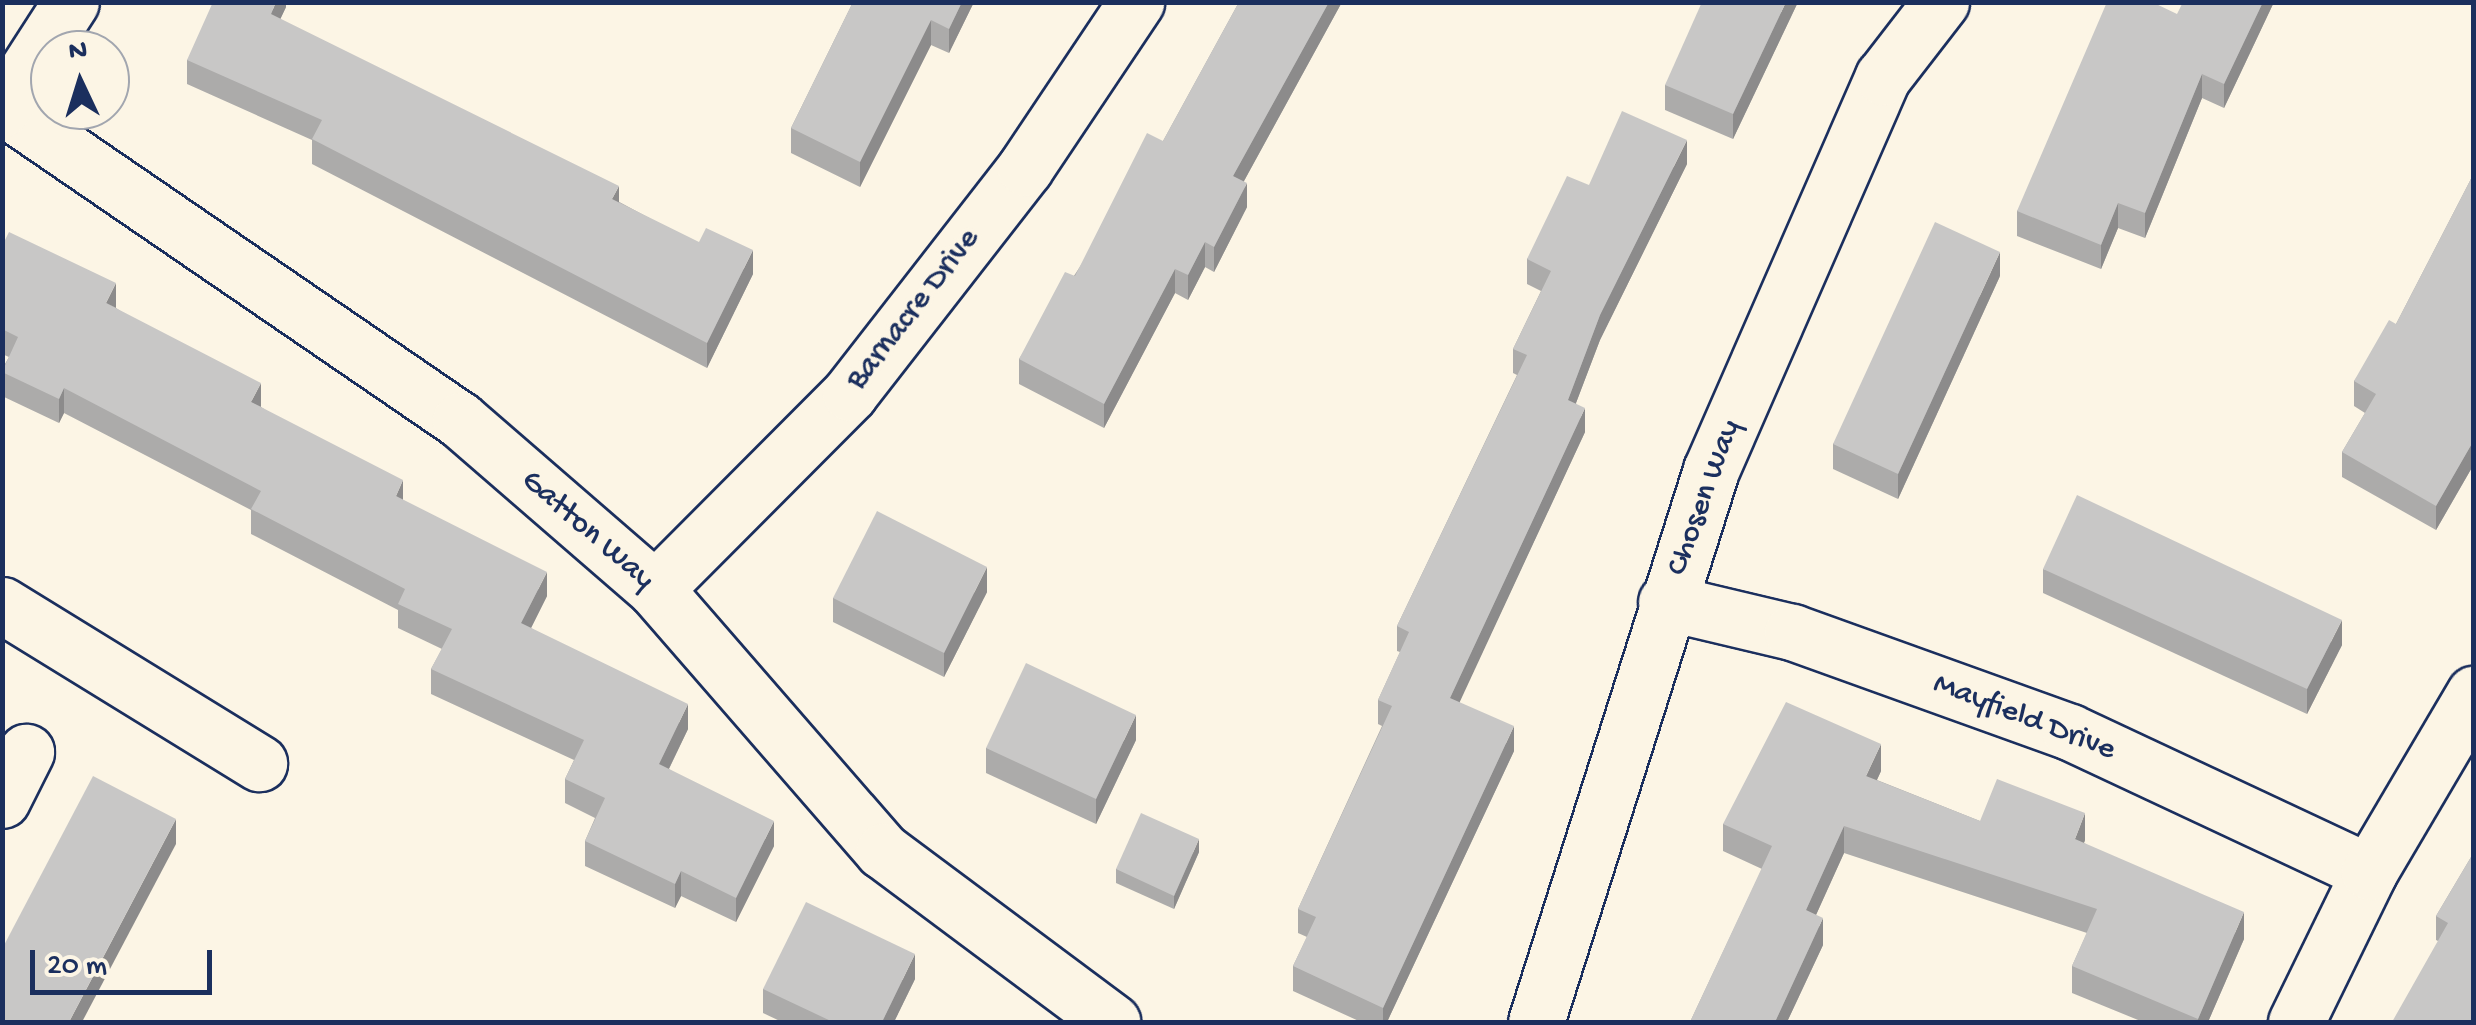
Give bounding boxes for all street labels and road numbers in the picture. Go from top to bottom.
street label: Barnacre Drive [839,222,989,398]
street label: Chosen Way [1659,415,1751,581]
street label: Gatton Way [512,463,662,599]
street label: Mayfield Drive [1927,666,2121,770]

